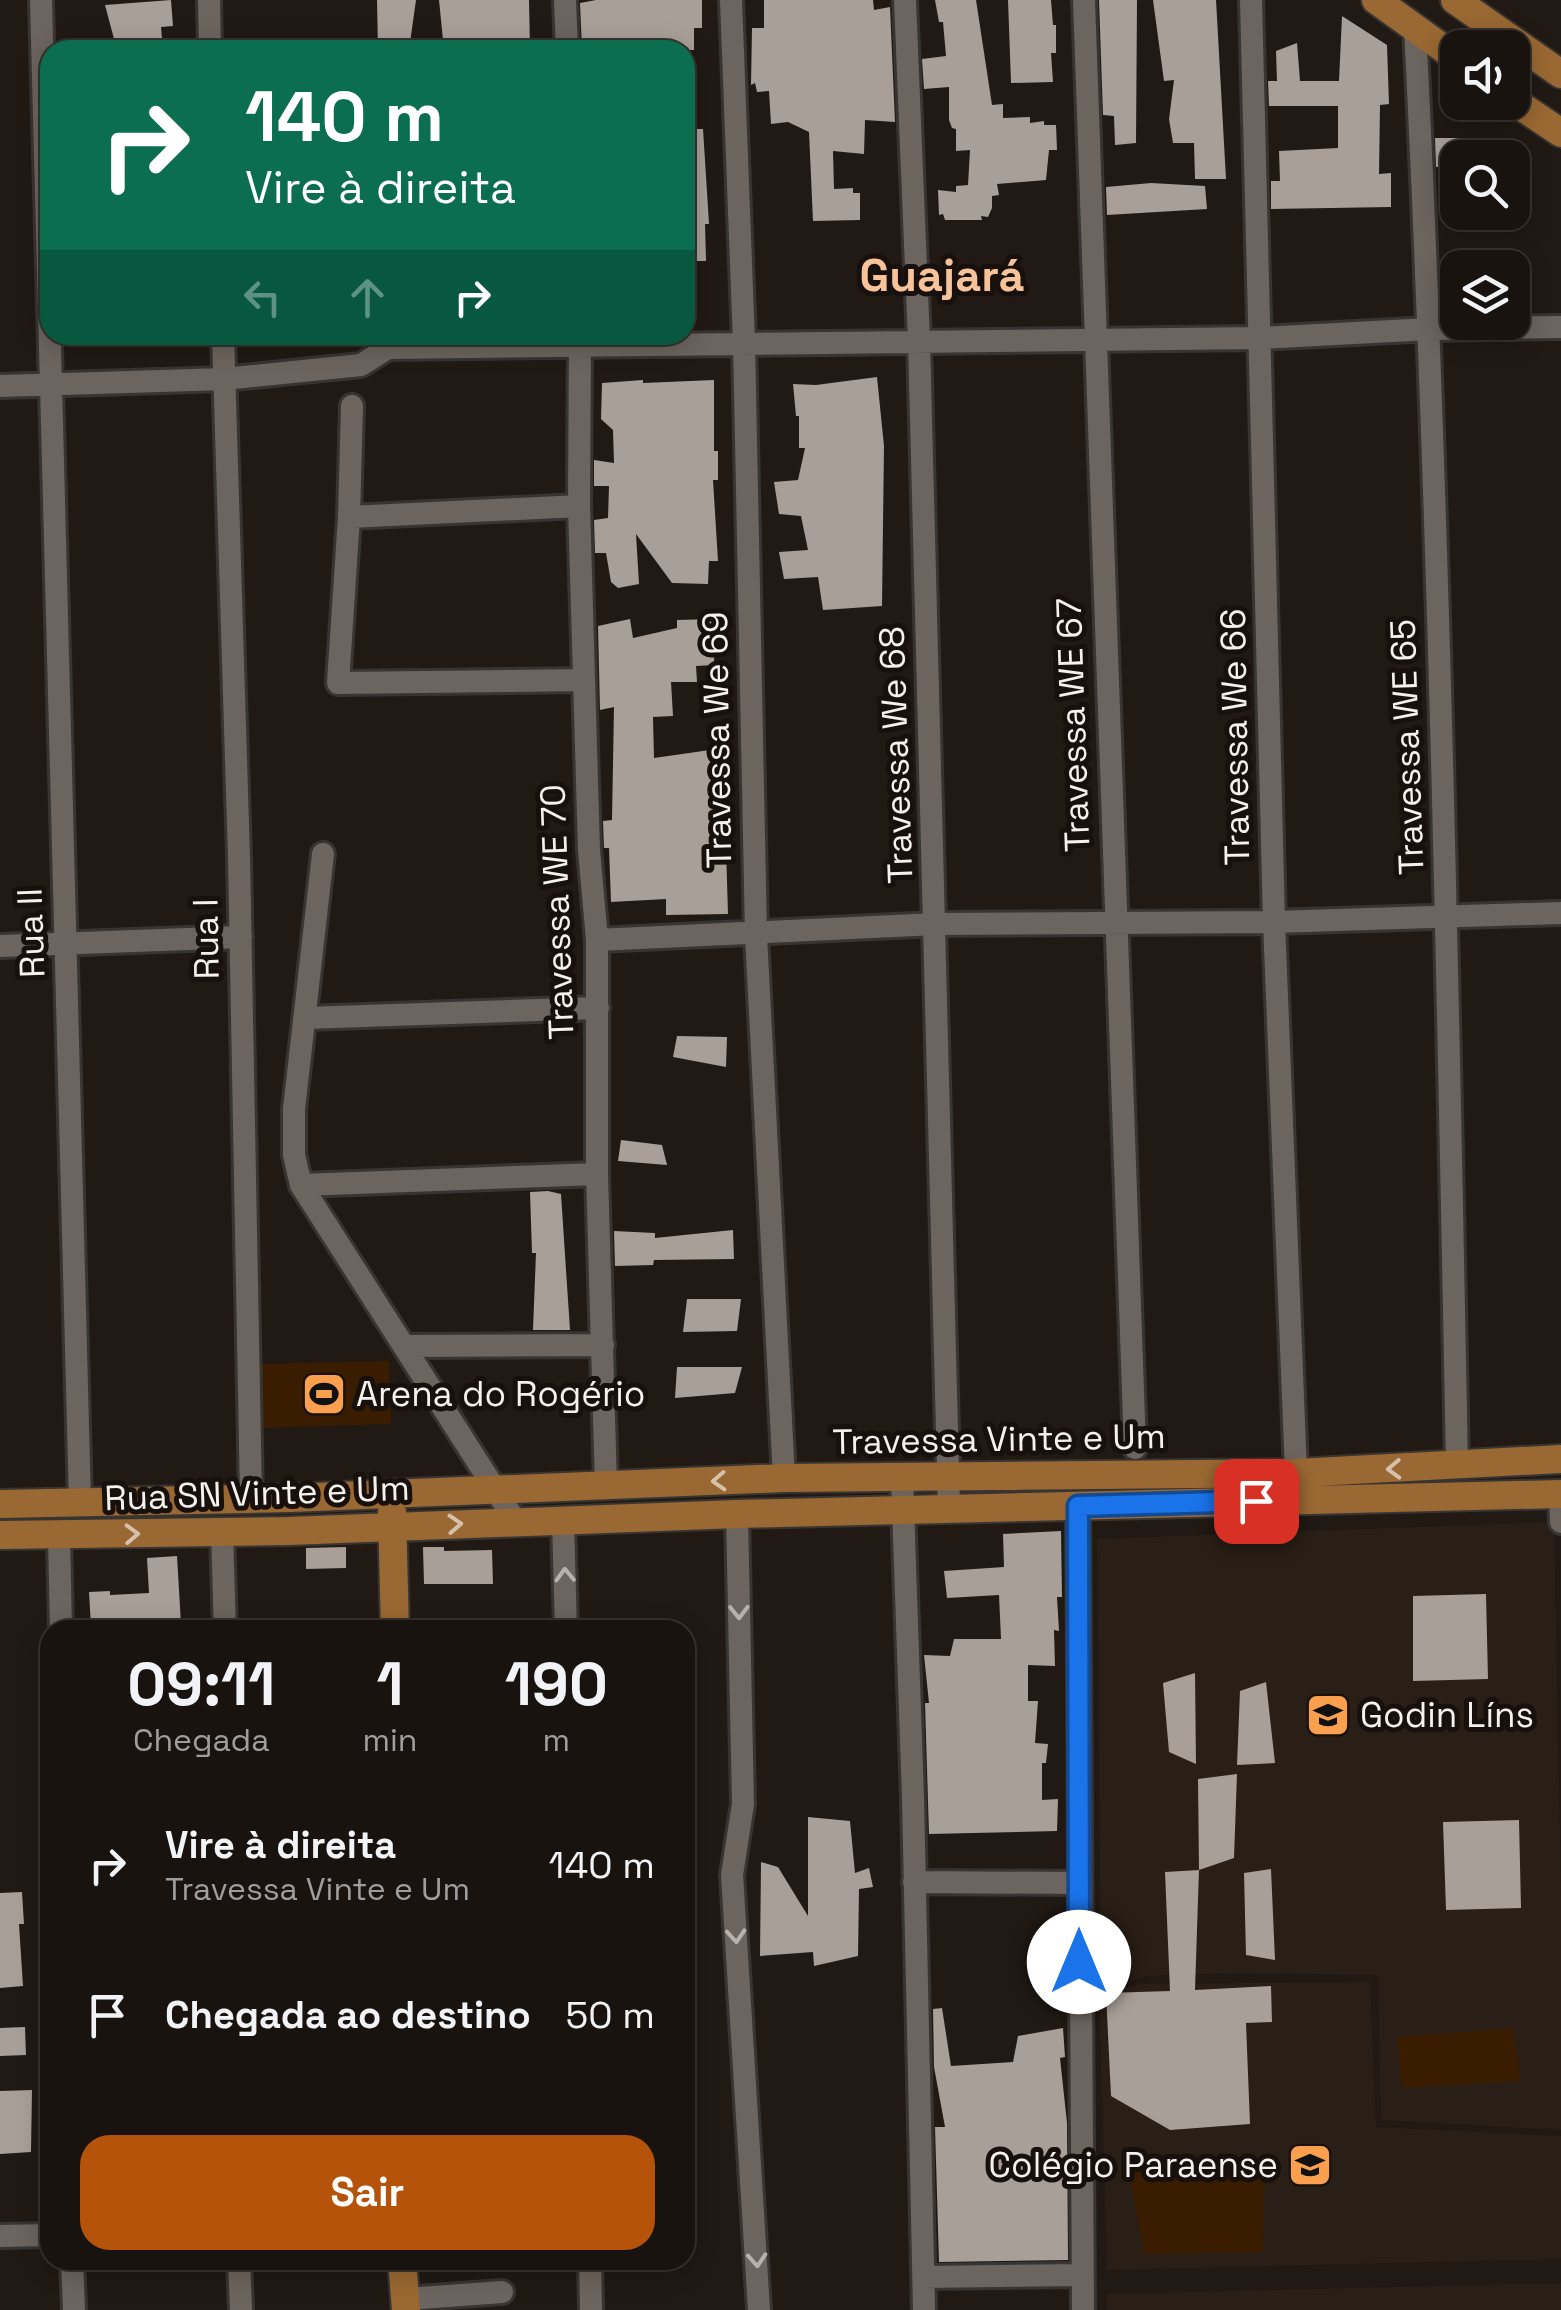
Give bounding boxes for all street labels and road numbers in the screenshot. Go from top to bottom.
street label: Travessa WE 67 [1047,597,1099,853]
street label: Travessa We 66 [1211,608,1259,866]
street label: Travessa We 69 [693,611,741,869]
street label: Travessa WE 65 [1381,618,1433,876]
street label: Travessa We 68 [870,626,922,884]
street label: Travessa WE 70 [531,784,583,1040]
street label: Rua II [7,887,55,979]
street label: Rua I [183,898,229,980]
street label: Travessa Vinte e Um [832,1414,1166,1464]
street label: Rua SN Vinte e Um [104,1466,410,1520]

